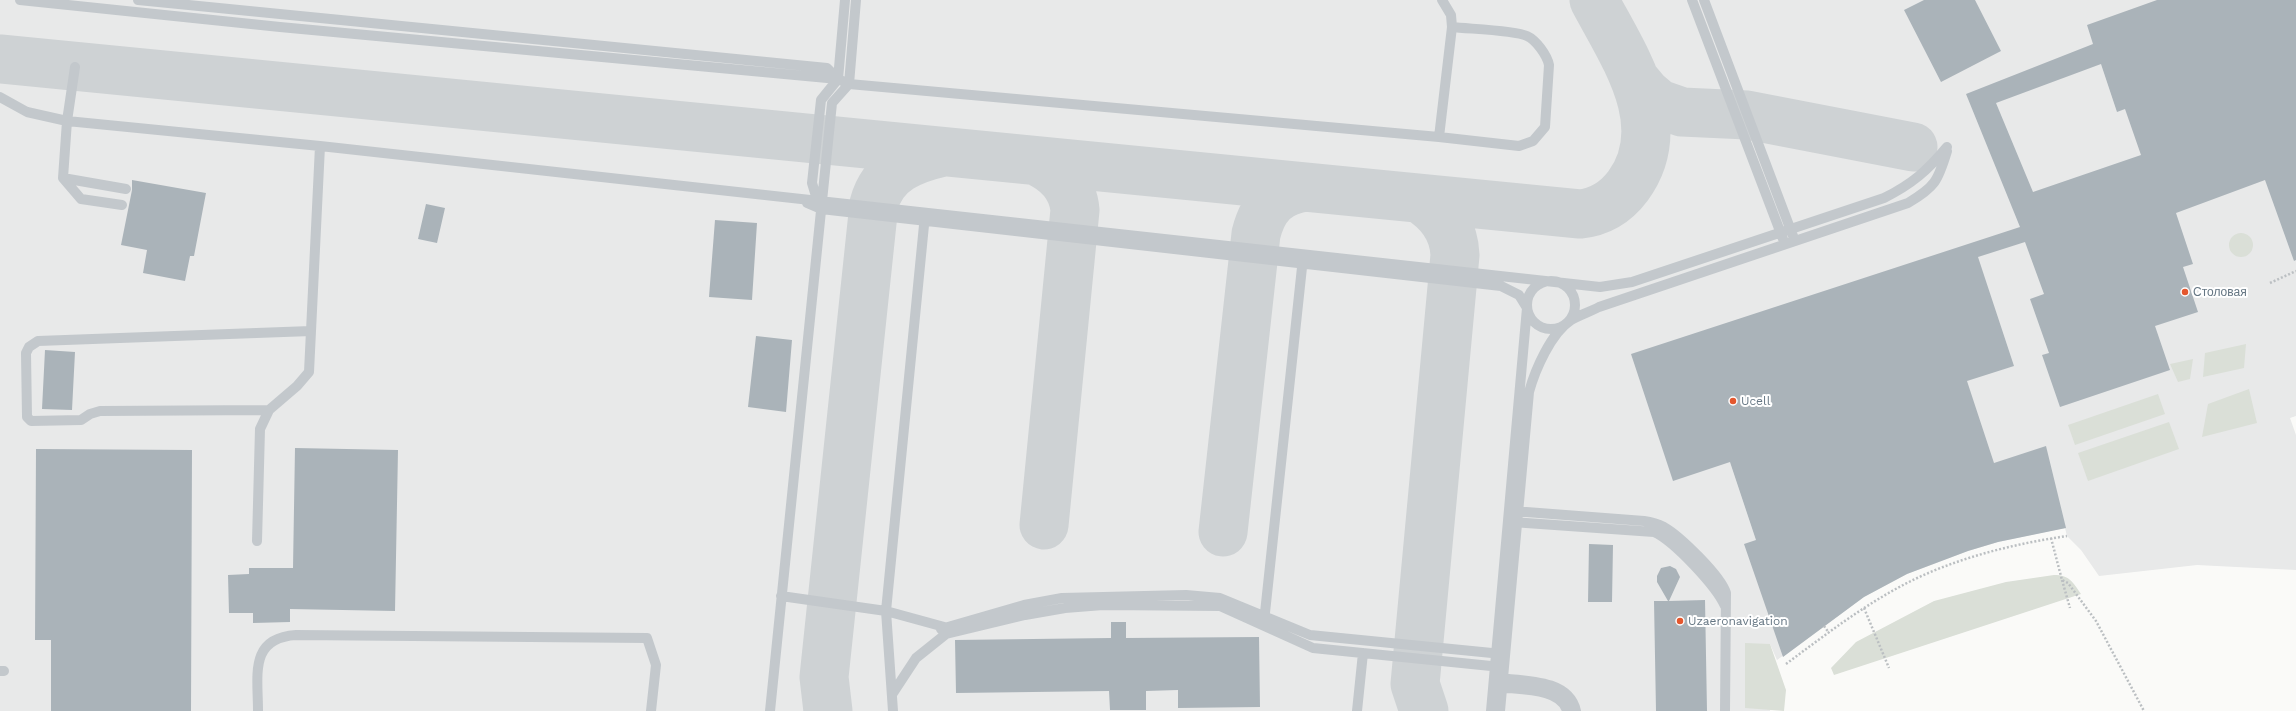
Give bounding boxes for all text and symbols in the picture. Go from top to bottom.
place label: Столовая [2193,285,2247,299]
marker: Столовая [2180,287,2190,297]
place label: Ucell [1741,394,1770,408]
marker: Ucell [1728,396,1738,406]
place label: Uzaeronavigation [1688,614,1788,628]
marker: Uzaeronavigation [1675,616,1685,626]

